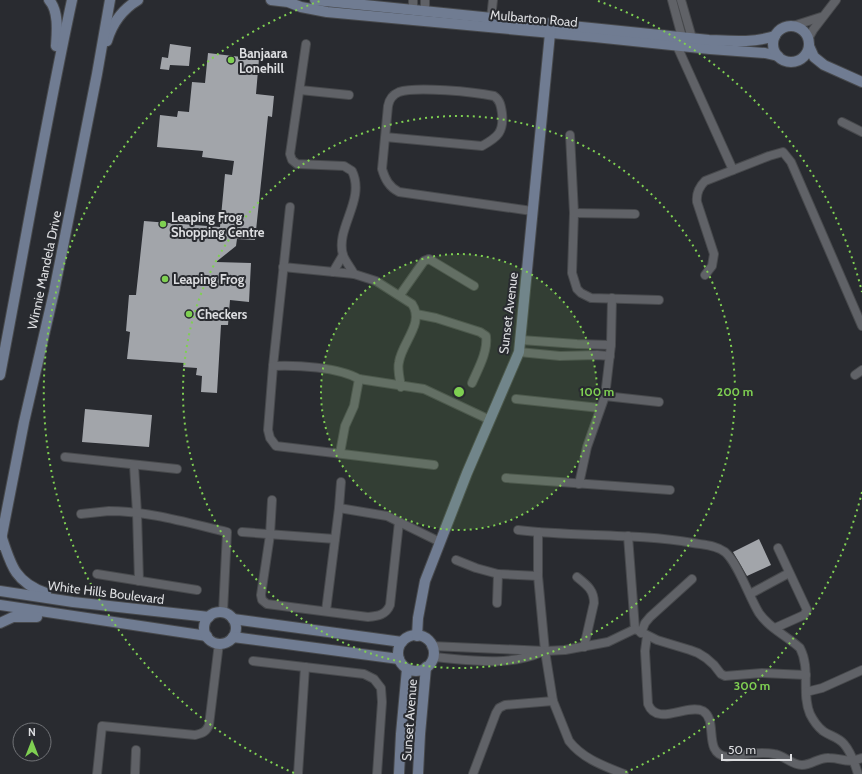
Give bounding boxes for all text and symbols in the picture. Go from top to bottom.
street label: Mulbarton Road [490,6,578,30]
place label: Banjaara Lonehill [239,45,288,76]
marker: Banjaara Lonehill [226,55,236,65]
street label: Winnie Mandela Drive [24,209,64,331]
place label: Leaping Frog Shopping Centre [171,209,265,240]
marker: Leaping Frog Shopping Centre [158,219,168,229]
place label: Leaping Frog [173,271,245,287]
street label: Sunset Avenue [495,271,521,355]
marker: Leaping Frog [160,274,170,284]
place label: Checkers [197,306,248,322]
marker: Checkers [184,309,194,319]
text: 100 m [580,384,614,399]
text: 200 m [717,384,753,399]
centre of rings [452,385,466,399]
street label: White Hills Boulevard [47,577,165,607]
street label: Sunset Avenue [398,678,420,762]
text: 300 m [734,678,770,693]
north arrow [12,722,52,762]
text: N [28,725,36,739]
scale bar [722,736,791,762]
text: 50 m [728,742,756,757]

